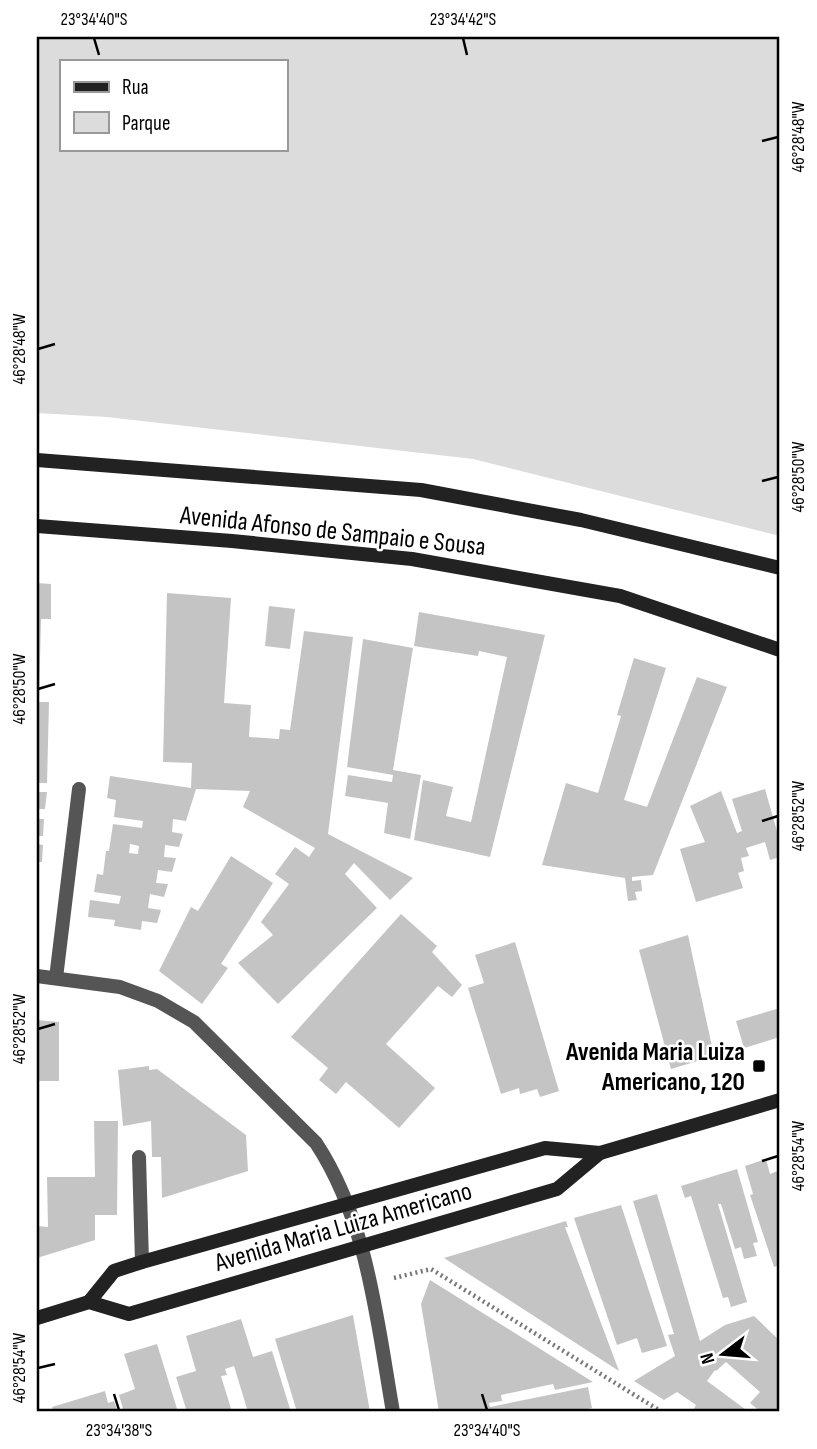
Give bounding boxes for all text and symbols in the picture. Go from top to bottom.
text: 23°34'40"S [61,9,128,30]
text: 23°34'42"S [430,9,496,30]
legend [60,60,287,150]
text: Rua [122,75,149,100]
text: 46°28'48"W [788,101,809,173]
text: Parque [122,111,170,136]
text: 46°28'48"W [9,313,30,385]
text: 46°28'50"W [788,441,809,513]
street label: Avenida Afonso de Sampaio e Sousa [178,500,487,563]
text: 46°28'50"W [9,653,30,725]
text: 46°28'52"W [788,781,809,851]
text: 46°28'52"W [9,994,30,1064]
place label: Avenida Maria Luiza Americano, 120 [565,1037,745,1098]
marker: Avenida Maria Luiza Americano, 120 [751,1058,767,1074]
text: 46°28'54"W [788,1120,809,1191]
street label: Avenida Maria Luiza Americano [210,1176,475,1279]
north arrow [688,1320,758,1390]
text: 46°28'54"W [9,1332,30,1403]
text: N [696,1350,721,1366]
text: 23°34'38"S [86,1420,153,1441]
text: 23°34'40"S [454,1420,521,1441]

